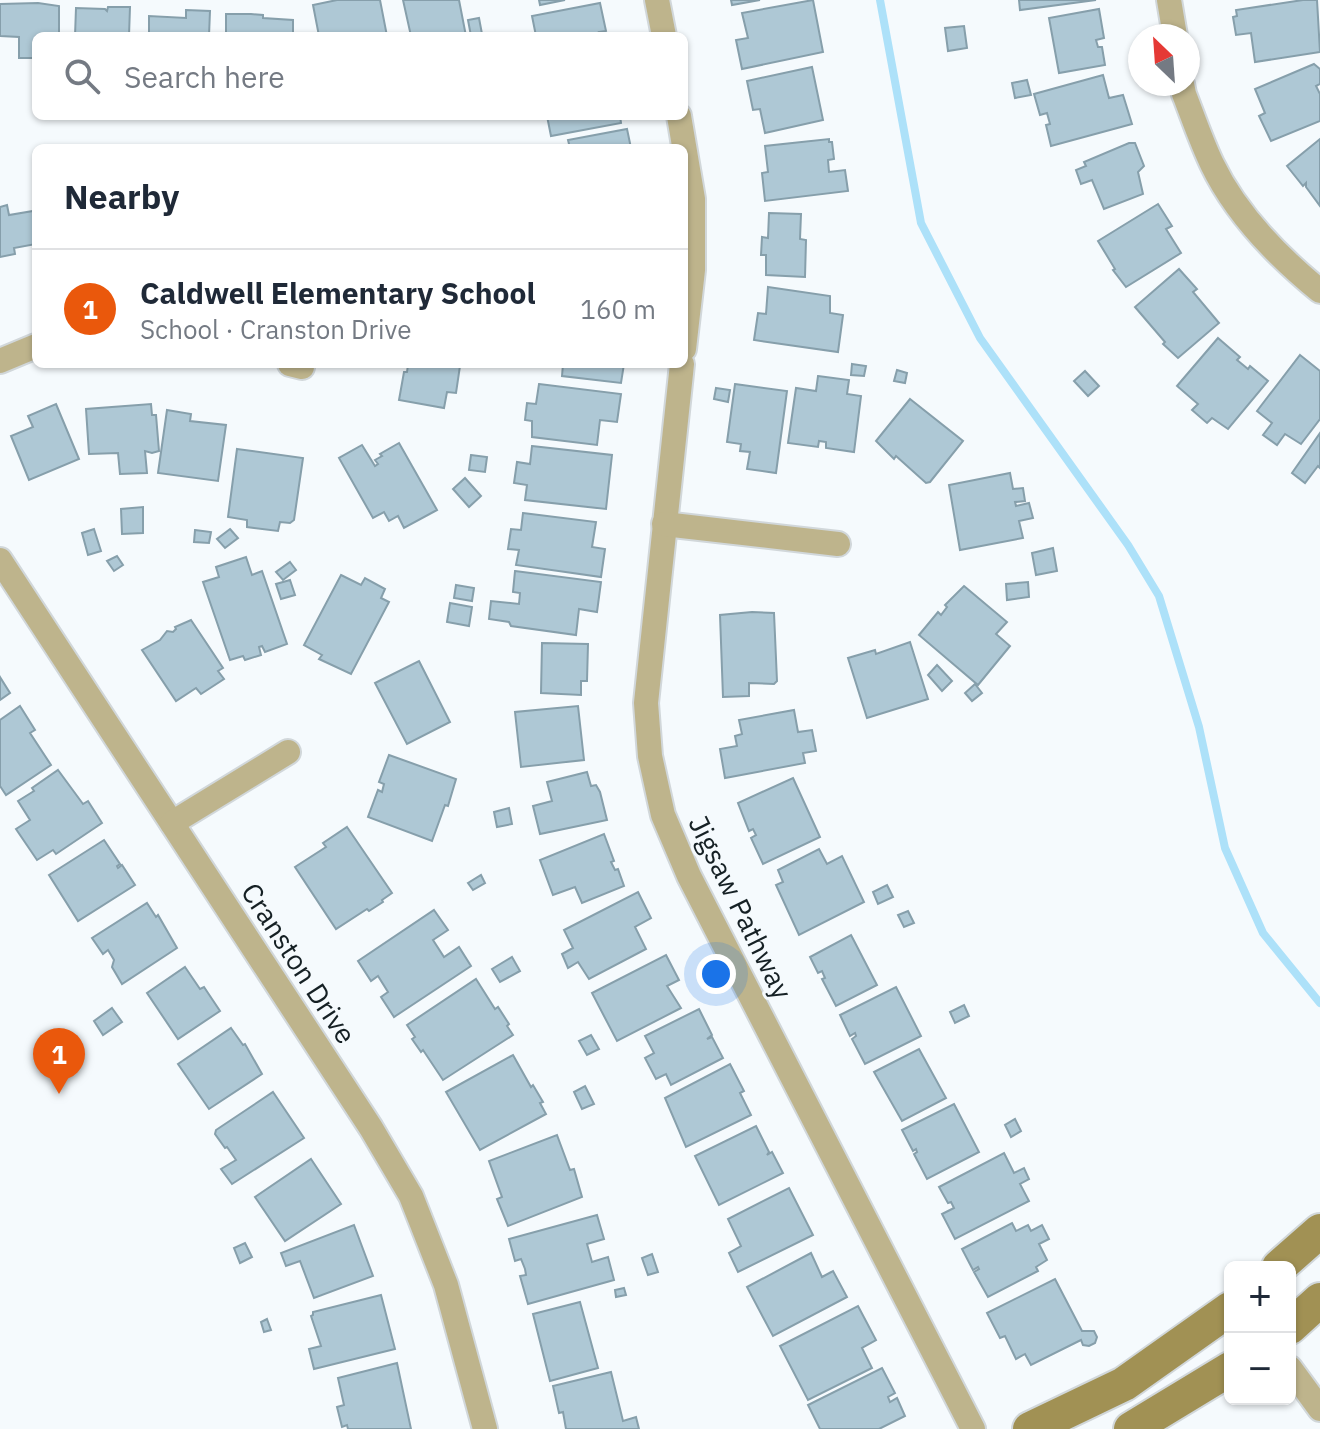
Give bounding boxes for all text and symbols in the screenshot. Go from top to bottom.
north arrow [1128,24,1200,96]
search box [32,32,688,120]
icon: search [60,54,104,98]
text: Search here [124,57,285,96]
text: Nearby [64,174,179,218]
text: Caldwell Elementary School [140,273,536,312]
text: 1 [82,292,98,326]
text: 160 m [580,292,656,326]
text: School · Cranston Drive [140,312,411,346]
street label: Jigsaw Pathway [681,809,801,1005]
street label: Cranston Drive [233,875,365,1051]
your location [696,954,736,994]
pin: 1 [33,1028,85,1094]
map controls [1224,1261,1296,1405]
button: + [1224,1261,1296,1333]
button: − [1224,1333,1296,1405]

